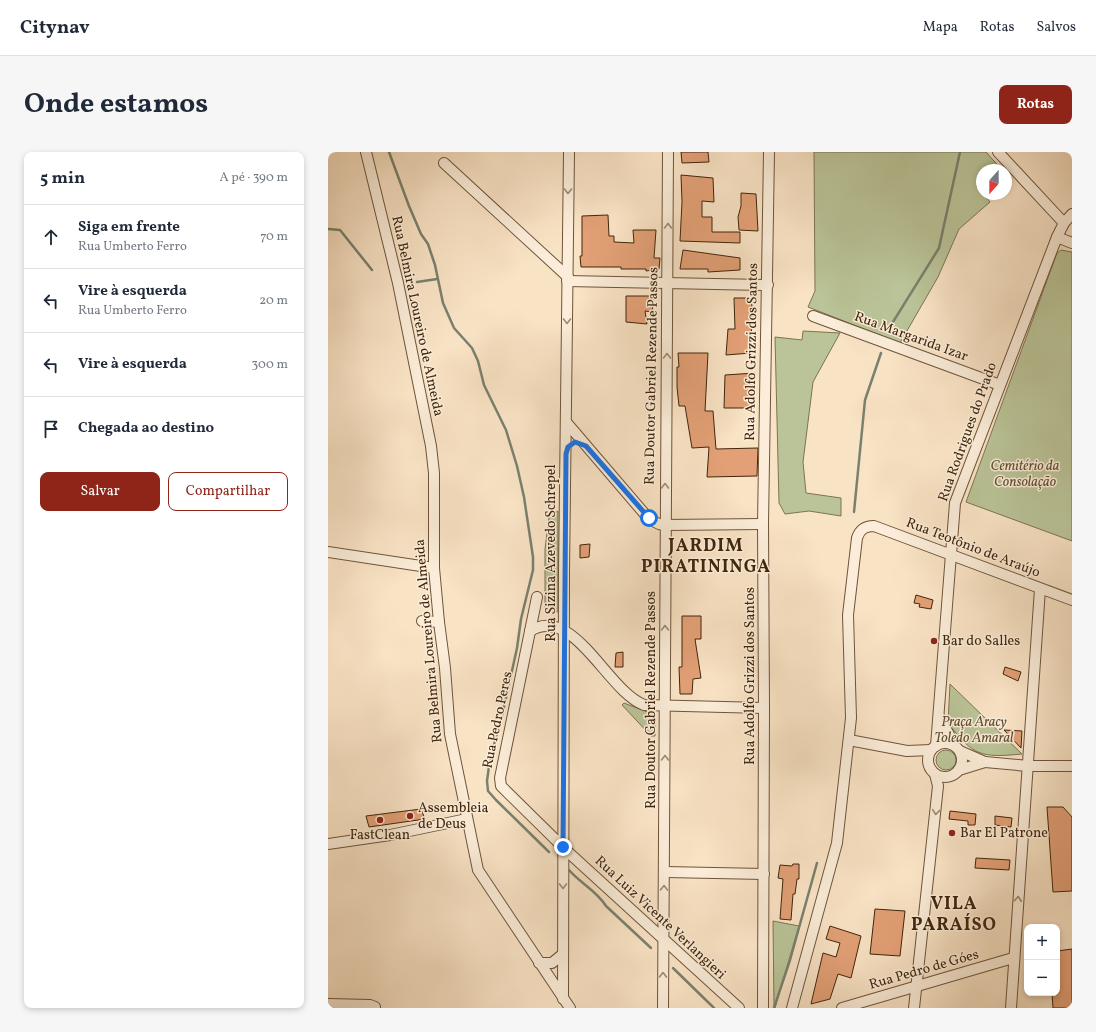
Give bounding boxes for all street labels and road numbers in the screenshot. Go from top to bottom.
street label: Rua Belmira Loureiro de Almeida [386,214,448,418]
street label: Rua Adolfo Grizzi dos Santos [741,263,763,441]
street label: Rua Doutor Gabriel Rezende Passos [641,267,663,485]
street label: Rua Margarida Izar [851,308,971,366]
street label: Rua Rodrigues do Prado [934,360,1002,504]
street label: Rua Sizina Azevedo Schrepel [542,464,561,642]
street label: Rua Teotônio de Araújo [903,514,1043,582]
street label: Rua Belmira Loureiro de Almeida [411,538,447,744]
street label: Rua Adolfo Grizzi dos Santos [741,587,760,765]
street label: Rua Doutor Gabriel Rezende Passos [642,591,661,809]
street label: Rua Pedro Peres [478,670,518,770]
street label: Rua Luiz Vicente Verlangieri [590,852,730,984]
street label: Rua Pedro de Góes [867,945,981,995]

